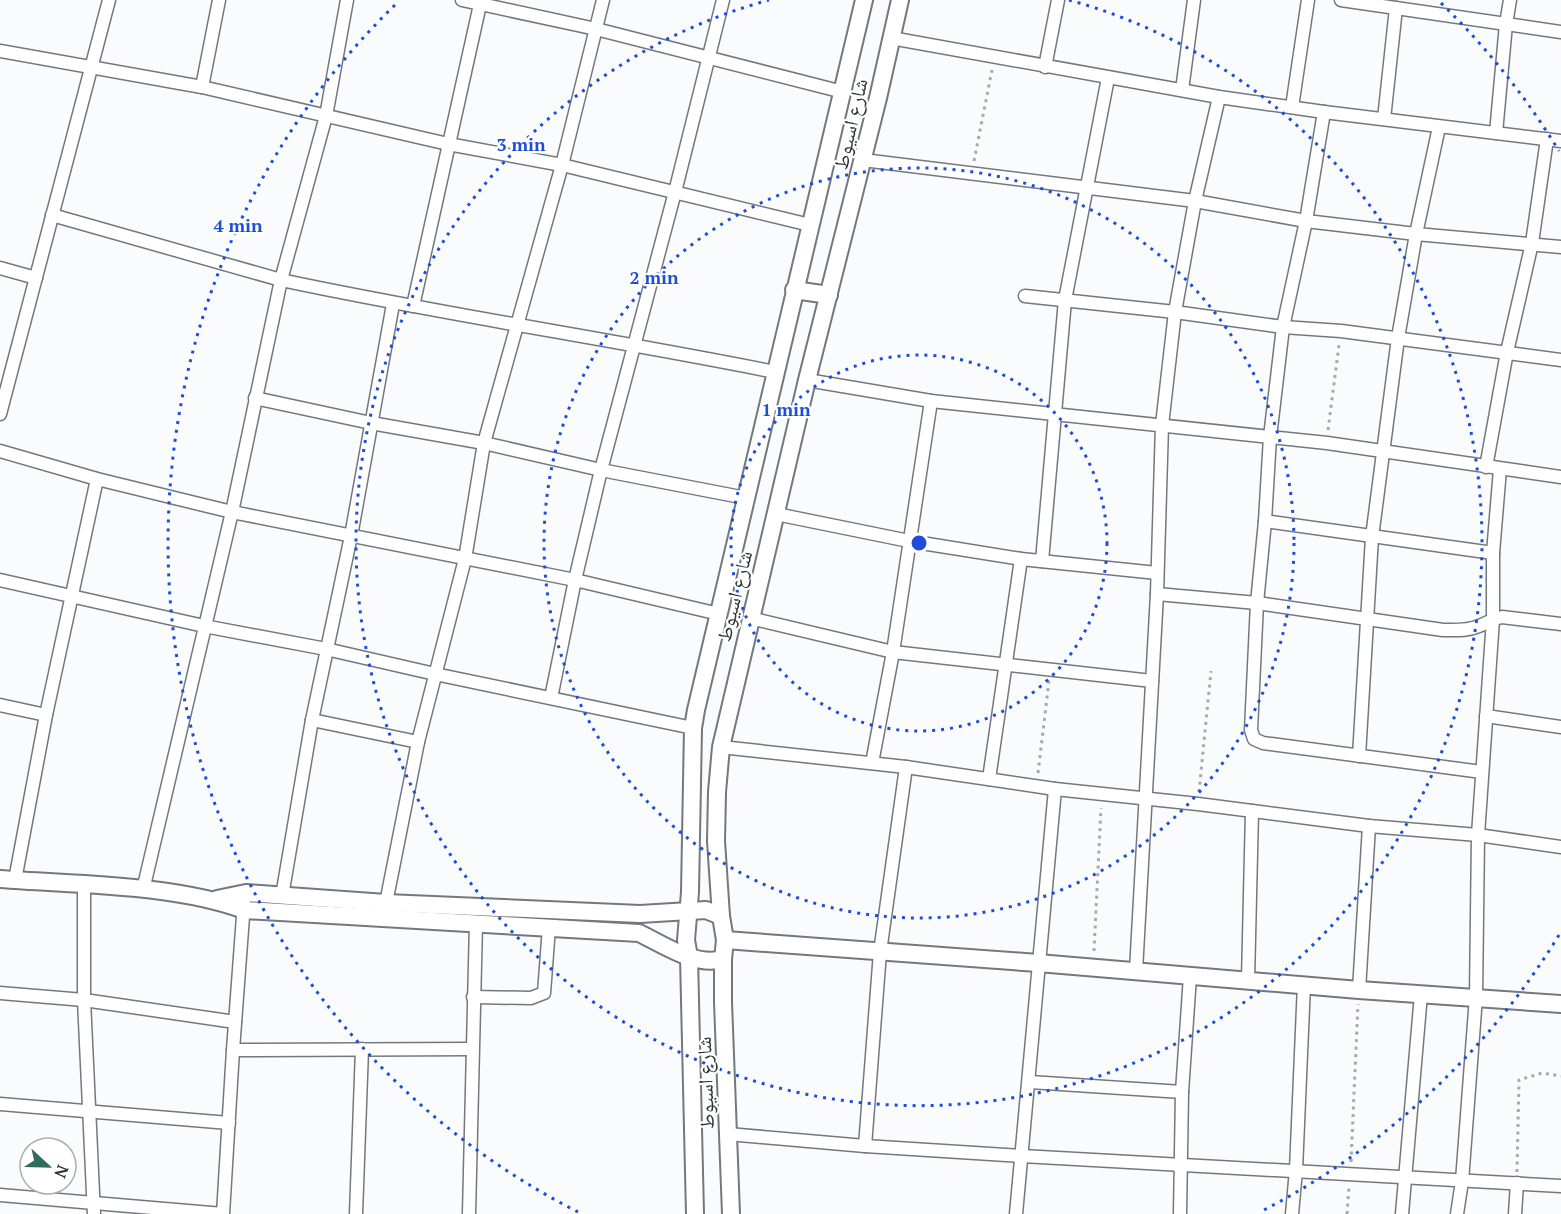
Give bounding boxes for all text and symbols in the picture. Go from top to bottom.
street label: شارع اسيوط [826,76,874,172]
text: 3 min [496,132,546,156]
text: 4 min [213,213,263,237]
text: 2 min [629,265,679,289]
text: 1 min [761,397,811,421]
centre of rings [909,533,929,553]
street label: شارع اسيوط [710,548,758,644]
street label: شارع اسيوط [690,1036,720,1130]
north arrow [18,1136,78,1196]
text: N [49,1162,74,1181]

